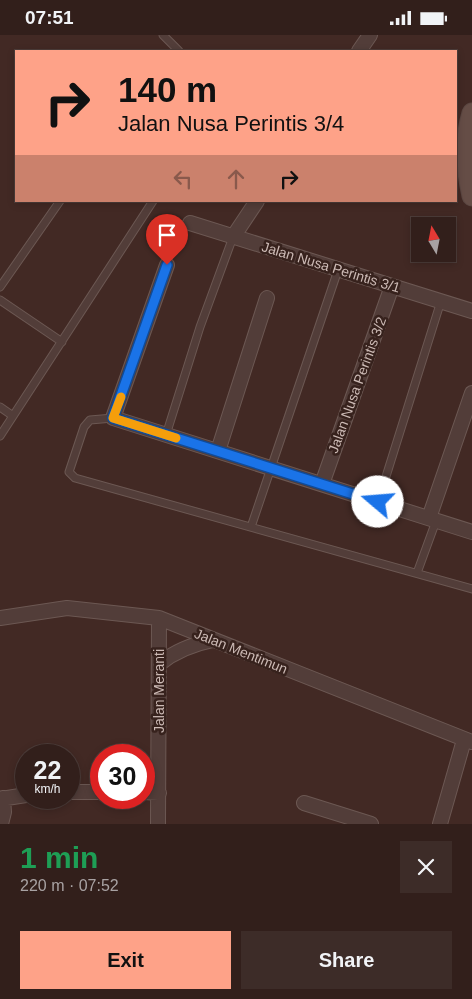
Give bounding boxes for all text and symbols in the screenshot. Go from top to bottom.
text: 07:51 [25,7,74,28]
icon: right [35,70,100,135]
text: 140 m [118,70,217,109]
text: Jalan Nusa Perintis 3/4 [118,111,344,136]
icon: left [169,165,197,193]
icon: ahead [222,165,250,193]
icon: right [275,165,303,193]
pin [146,214,188,265]
north arrow [411,217,456,263]
map controls [411,217,456,262]
icon: arrive [153,221,181,249]
street label: Jalan Nusa Perintis 3/1 [260,238,402,296]
street label: Jalan Nusa Perintis 3/2 [325,314,389,455]
position arrow [351,475,403,527]
street label: Jalan Mentimun [192,625,290,677]
street label: Jalan Meranti [151,649,167,733]
speed limit sign: 30 [90,744,155,809]
text: 22 [34,756,61,784]
text: km/h [34,782,61,796]
text: 1 min [20,841,98,874]
button: close [400,841,452,893]
text: 220 m · 07:52 [20,877,119,894]
button: Exit [20,931,231,989]
button: Share [241,931,452,989]

